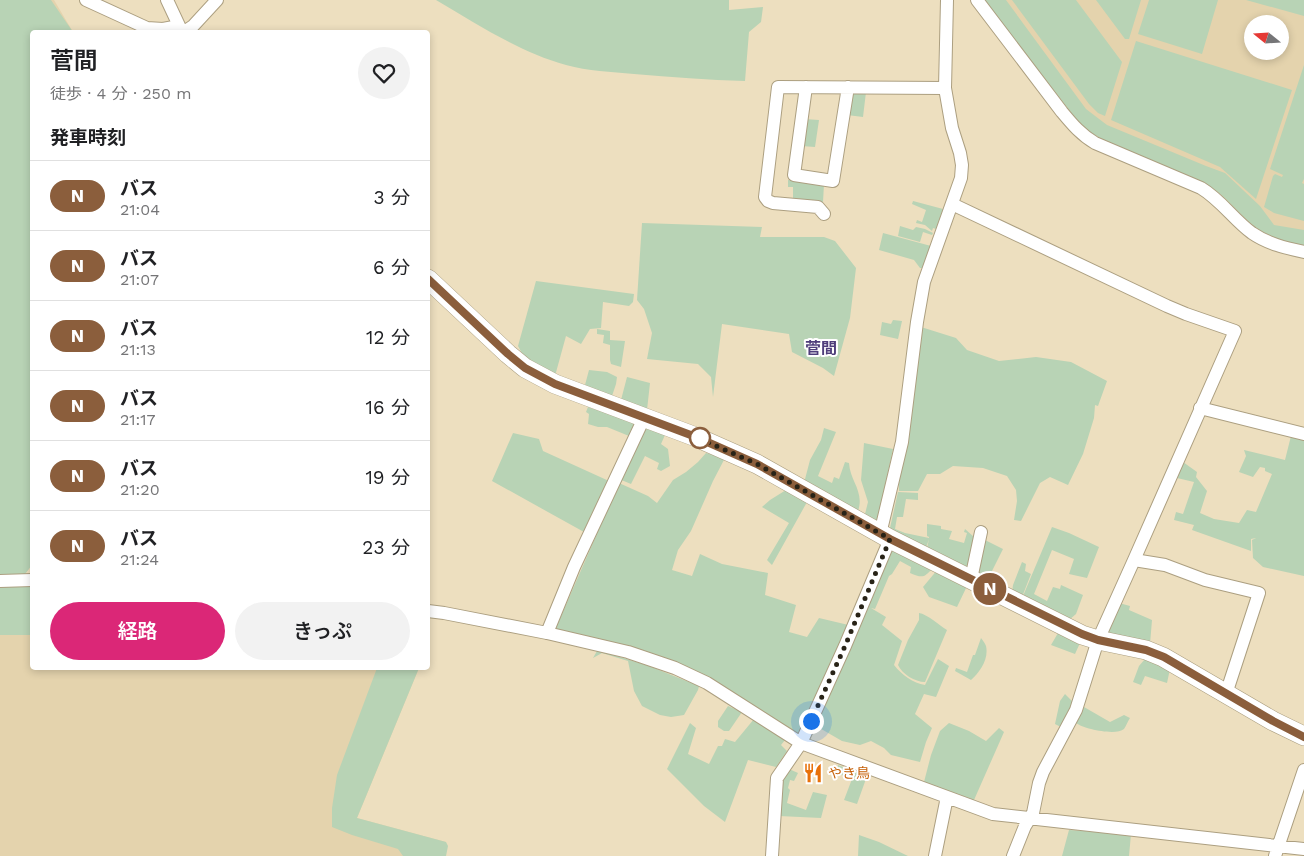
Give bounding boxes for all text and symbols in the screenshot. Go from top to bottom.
north arrow [1244,15,1289,60]
map controls [1244,15,1289,60]
text: 菅間 [50,47,98,75]
button: heart [358,47,410,99]
text: 徒歩 · 4 分 · 250 m [50,84,192,103]
text: 発車時刻 [50,126,126,149]
text: バス [120,177,158,200]
text: N [71,185,84,206]
text: 3 分 [373,186,410,209]
text: 21:04 [120,200,160,219]
text: バス [120,247,158,270]
text: N [71,255,84,276]
text: 6 分 [373,256,410,279]
text: 21:07 [120,270,159,289]
text: バス [120,317,158,340]
text: N [71,325,84,346]
text: 12 分 [366,326,410,349]
district label: 菅間 [805,339,837,358]
text: 21:13 [120,340,156,359]
text: バス [120,387,158,410]
text: N [71,395,84,416]
text: 16 分 [366,396,410,419]
text: 21:17 [120,410,156,429]
unlabelled marker [689,427,711,449]
text: バス [120,457,158,480]
text: N [71,465,84,486]
text: 19 分 [365,466,410,489]
text: 21:20 [120,480,160,499]
text: バス [120,527,158,550]
text: N [71,535,84,556]
text: 23 分 [362,536,410,559]
text: 21:24 [120,550,159,569]
line badge: N [974,573,1006,605]
text: N [983,578,997,599]
button: 経路 [50,602,225,660]
button: きっぷ [235,602,410,660]
your location [799,709,824,734]
restaurant icon: やき鳥 [802,762,824,784]
place label: やき鳥 [828,765,870,781]

